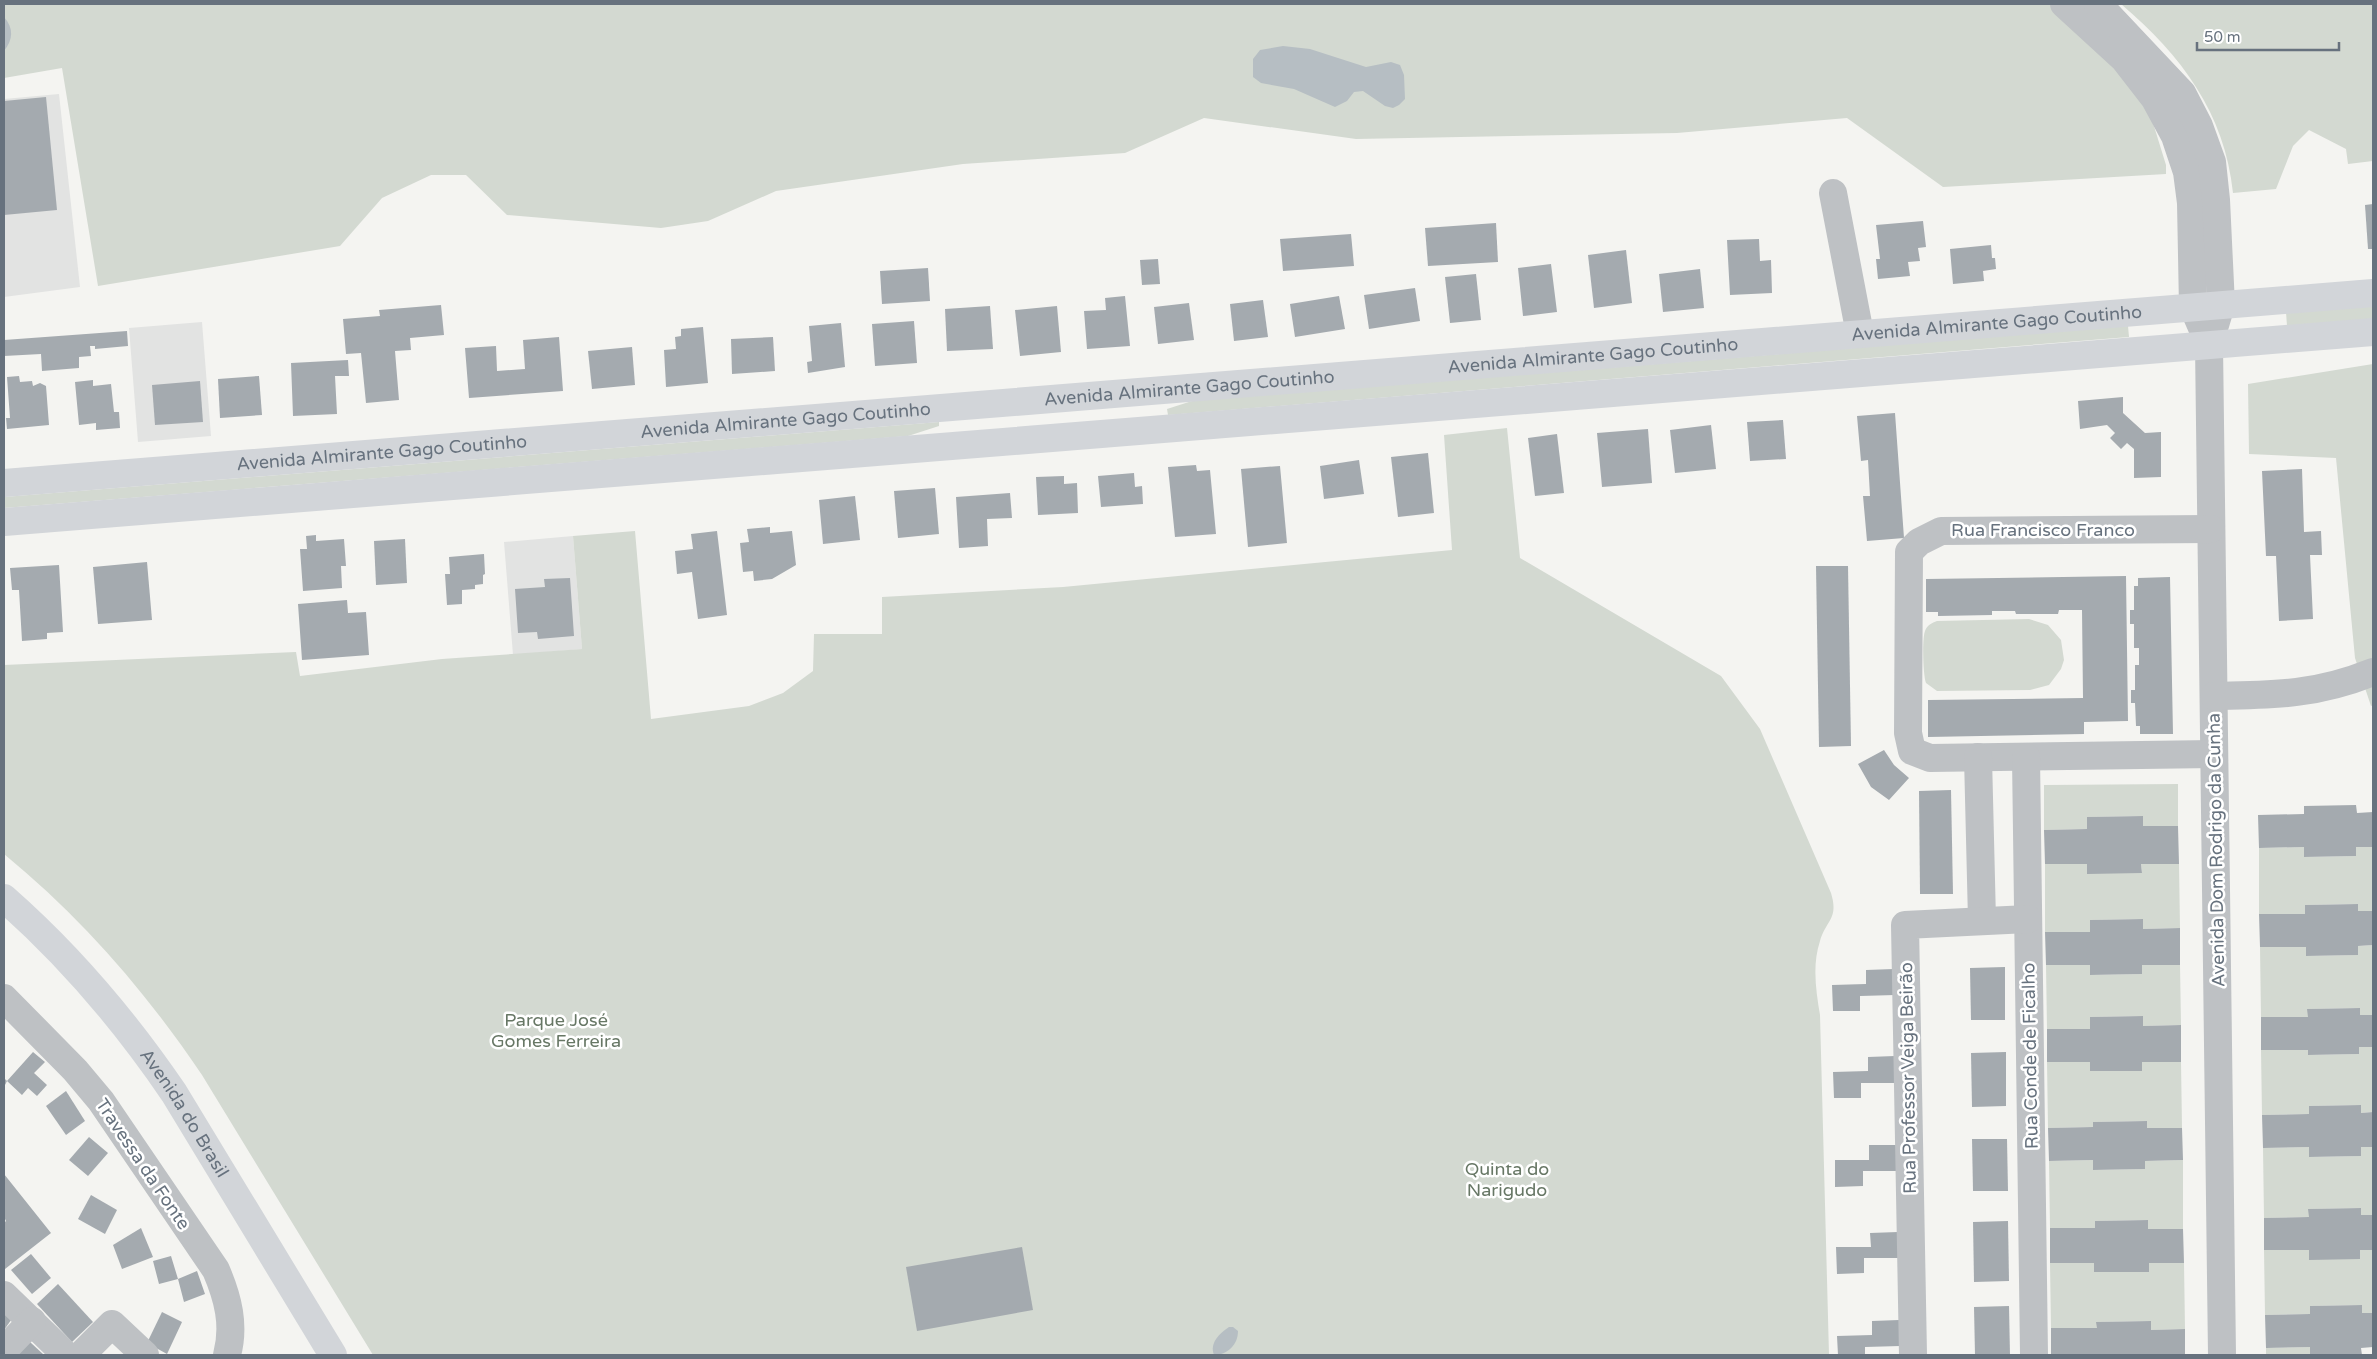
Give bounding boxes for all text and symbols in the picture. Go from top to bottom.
scale bar [2197,20,2340,52]
text: 50 m [2204,28,2241,46]
street label: Avenida Almirante Gago Coutinho [1850,301,2143,346]
street label: Avenida Almirante Gago Coutinho [1447,333,1739,378]
street label: Avenida Almirante Gago Coutinho [1043,365,1335,411]
street label: Avenida Almirante Gago Coutinho [639,398,932,443]
street label: Avenida Almirante Gago Coutinho [236,430,528,475]
street label: Rua Francisco Franco [1951,519,2135,541]
street label: Avenida Dom Rodrigo da Cunha [2203,713,2229,987]
street label: Rua Professor Veiga Beirão [1895,962,1921,1194]
street label: Rua Conde de Ficalho [2017,963,2043,1149]
park label: Parque José Gomes Ferreira [491,1009,621,1052]
street label: Avenida do Brasil [135,1045,234,1181]
street label: Travessa da Fonte [91,1094,195,1234]
park label: Quinta do Narigudo [1465,1158,1549,1201]

